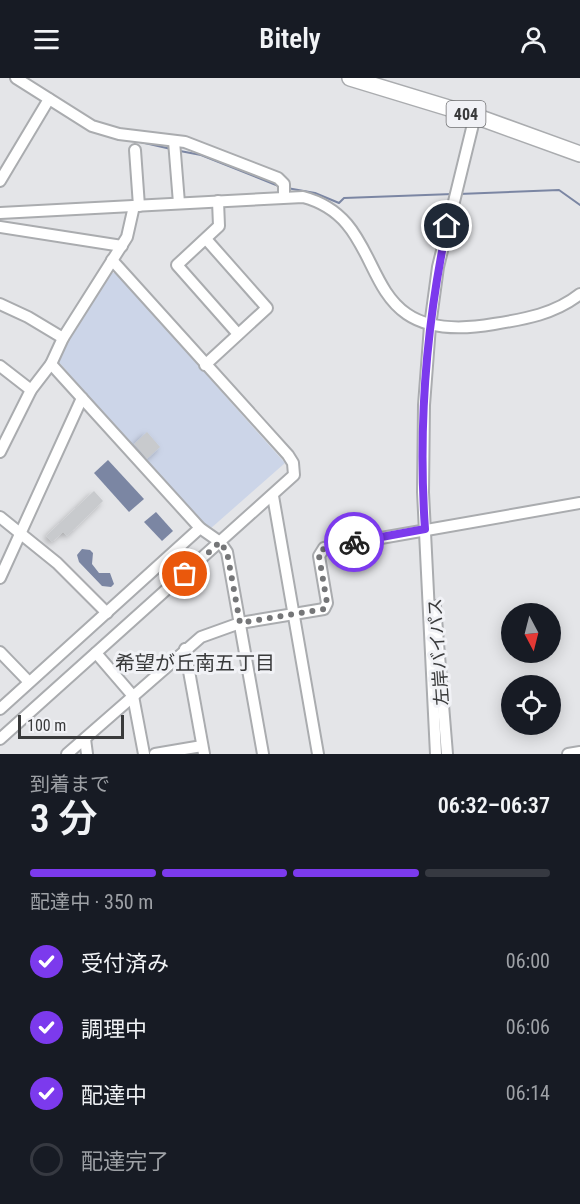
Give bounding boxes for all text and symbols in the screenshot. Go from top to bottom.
icon: menu [30,23,63,56]
text: Bitely [259,23,321,55]
icon: person [517,23,550,56]
road number: 404 [446,101,486,127]
pin [421,200,472,251]
icon: home [430,209,463,242]
courier [324,512,384,572]
icon: bike [338,526,371,559]
pin [159,548,210,599]
icon: bag [168,557,201,590]
street label: 左岸バイパス [424,598,452,706]
north arrow [501,603,561,663]
map controls [501,603,561,735]
district label: 希望が丘南五丁目 [115,651,275,675]
button: locate [501,675,561,735]
scale bar [18,712,124,740]
text: 100 m [27,716,66,735]
text: 到着まで [30,772,110,796]
text: 06:32–06:37 [438,793,550,818]
text: 3 分 [30,796,98,842]
text: 配達中 · 350 m [30,890,153,914]
icon: check [30,945,63,978]
text: 06:00 [506,949,550,973]
text: 受付済み [81,951,169,976]
icon: check [30,1011,63,1044]
text: 06:06 [506,1015,550,1039]
text: 調理中 [81,1017,147,1042]
icon: check [30,1077,63,1110]
text: 06:14 [506,1081,550,1105]
text: 配達中 [81,1083,147,1108]
text: 配達完了 [81,1149,169,1174]

